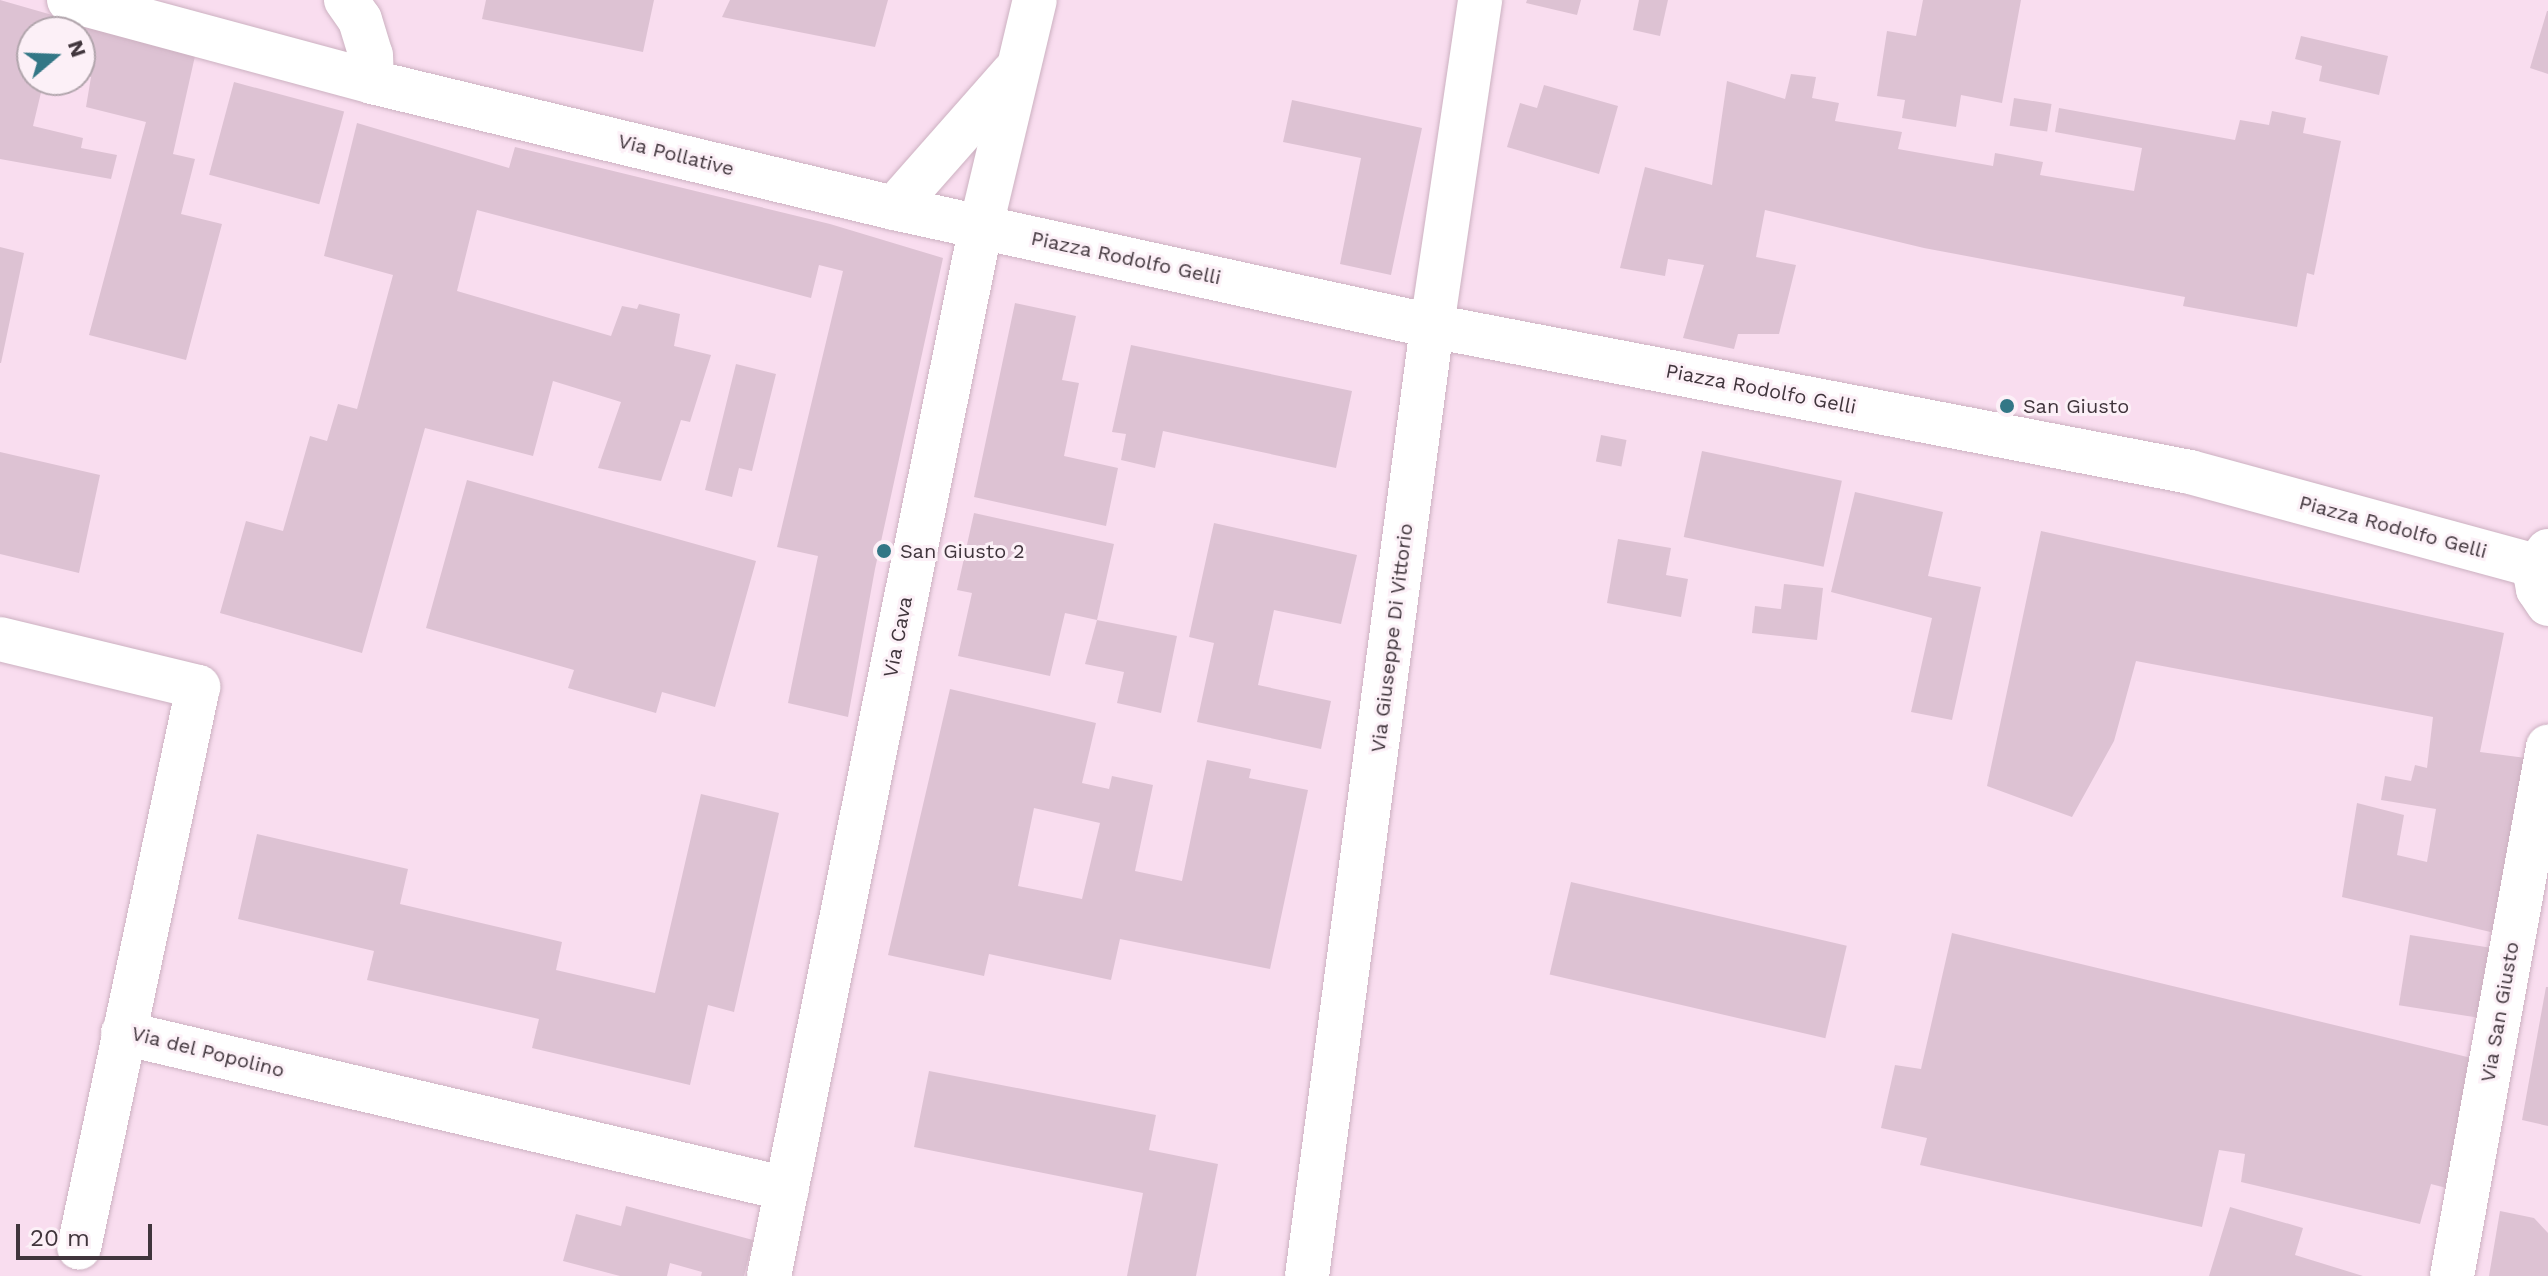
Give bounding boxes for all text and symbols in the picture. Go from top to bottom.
north arrow [16,16,96,96]
text: N [63,37,92,60]
street label: Via Pollative [615,129,737,181]
street label: Piazza Rodolfo Gelli [1029,226,1223,290]
street label: Piazza Rodolfo Gelli [1664,359,1858,419]
place label: San Giusto [2023,394,2129,418]
marker: San Giusto [1998,397,2016,415]
street label: Piazza Rodolfo Gelli [2296,490,2490,564]
street label: Via Giuseppe Di Vittorio [1366,522,1418,754]
place label: San Giusto 2 [900,539,1025,563]
marker: San Giusto 2 [875,542,893,560]
street label: Via Cava [878,594,918,680]
street label: Via San Giusto [2476,940,2524,1084]
street label: Via del Popolino [129,1021,287,1083]
scale bar [20,1208,156,1258]
text: 20 m [30,1224,90,1252]

